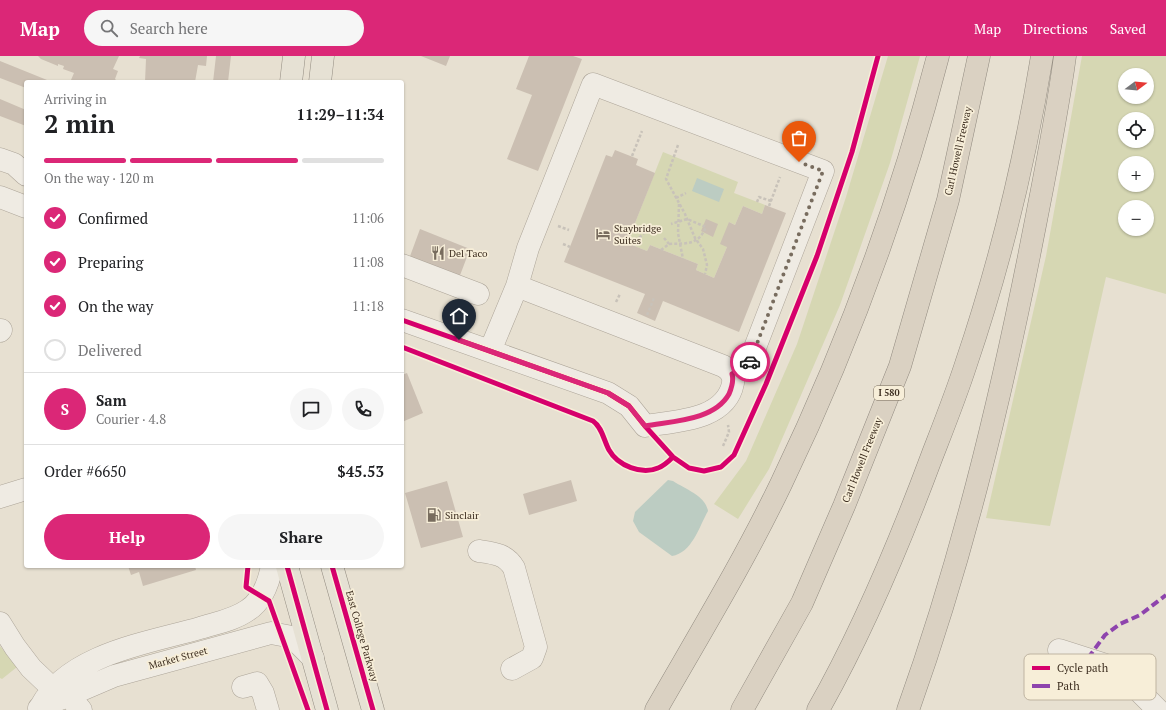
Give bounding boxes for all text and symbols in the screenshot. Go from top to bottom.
search box [84,10,364,46]
text: Map [20,16,60,41]
icon: search [98,17,120,39]
text: Search here [130,18,208,38]
text: Map [974,19,1001,38]
text: Directions [1023,19,1088,38]
text: Saved [1110,19,1146,38]
north arrow [1118,68,1154,104]
map controls [1118,68,1154,236]
text: Arriving in [44,90,107,108]
text: 11:29–11:34 [297,104,384,124]
street label: Carl Howell Freeway [941,104,975,197]
text: 2 min [44,106,115,140]
button: locate [1118,112,1154,148]
pin [782,121,816,162]
icon: bag [788,127,810,149]
button: + [1118,156,1154,192]
text: On the way · 120 m [44,169,154,187]
button: − [1118,200,1154,236]
icon: check [44,207,66,229]
text: Confirmed [78,208,148,228]
text: 11:06 [352,209,384,227]
place label: Staybridge Suites [614,222,661,247]
hotel icon: Staybridge Suites [595,226,611,242]
restaurant icon: Del Taco [430,245,446,261]
place label: Del Taco [449,247,488,260]
icon: check [44,251,66,273]
text: Preparing [78,252,143,272]
text: 11:08 [352,253,384,271]
icon: check [44,295,66,317]
text: On the way [78,296,153,316]
text: 11:18 [352,297,384,315]
pin [442,299,476,340]
icon: home [448,305,470,327]
text: Delivered [78,340,142,360]
courier [730,342,770,382]
icon: car [739,351,761,373]
road number: I 580 [874,386,904,400]
button: chat [290,388,332,430]
button: phone [342,388,384,430]
text: Sam [96,390,127,410]
text: S [61,399,69,419]
text: Courier · 4.8 [96,410,166,428]
street label: Carl Howell Freeway [839,415,885,505]
text: Order #6650 [44,461,126,481]
text: $45.53 [337,461,384,481]
fuel station icon: Sinclair [426,507,442,523]
place label: Sinclair [445,509,479,522]
button: Help [44,514,210,560]
button: Share [218,514,384,560]
street label: East College Parkway [343,589,381,684]
street label: Market Street [147,644,209,672]
legend [1024,654,1156,700]
text: Cycle path [1057,661,1109,675]
text: Path [1057,679,1080,693]

